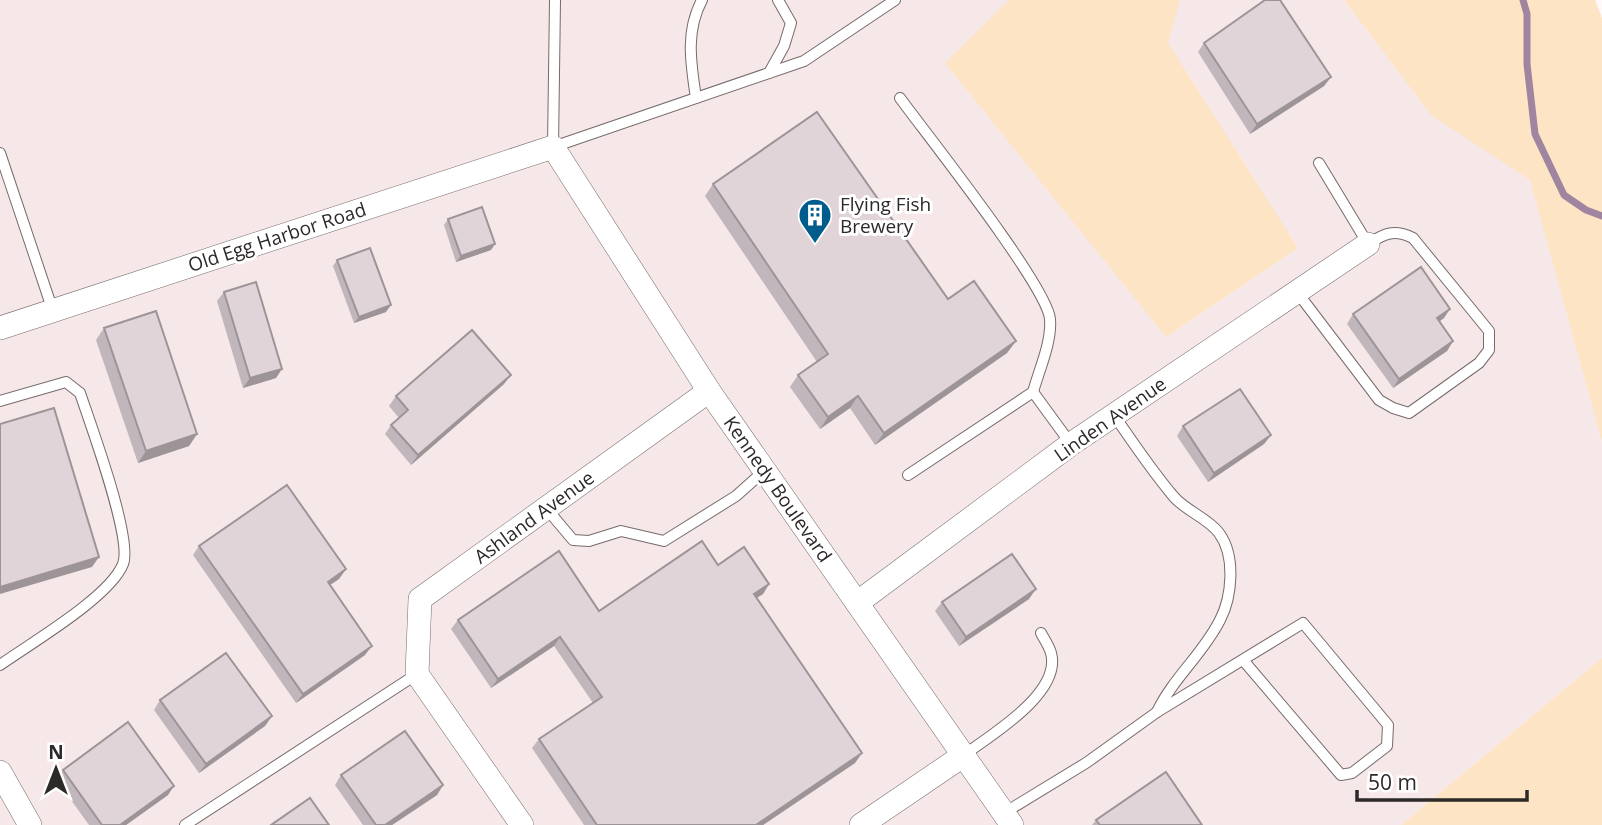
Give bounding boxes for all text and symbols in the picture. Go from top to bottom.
place label: Flying Fish Brewery [840,191,931,239]
street label: Old Egg Harbor Road [185,196,369,278]
building icon: Flying Fish Brewery [796,196,834,245]
street label: Linden Avenue [1049,371,1171,467]
street label: Kennedy Boulevard [718,411,838,567]
street label: Ashland Avenue [469,465,599,569]
north arrow [21,734,91,804]
text: N [48,739,64,765]
scale bar [1357,758,1527,802]
text: 50 m [1368,768,1417,796]

